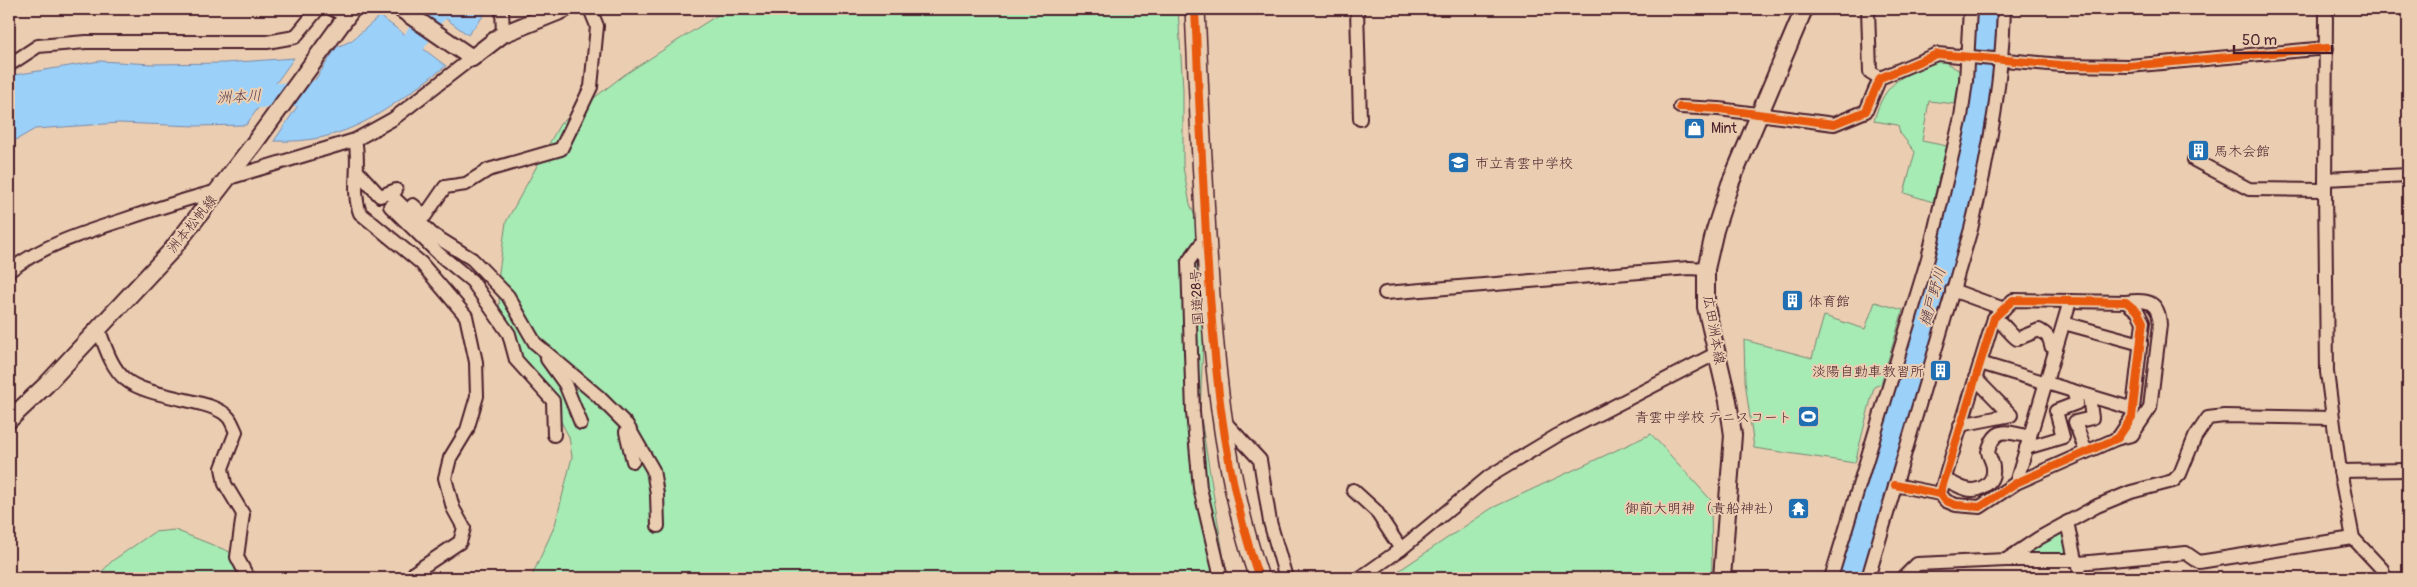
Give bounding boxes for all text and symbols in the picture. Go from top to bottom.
scale bar [2234,22,2332,54]
text: 50 m [2242,31,2277,50]
water label: 洲本川 [216,86,262,108]
shop icon: Mint [1683,116,1707,140]
place label: Mint [1711,120,1737,137]
building icon: 馬木会館 [2186,139,2210,163]
place label: 馬木会館 [2214,143,2270,160]
school or university icon: 市立青雲中学校 [1447,151,1471,175]
place label: 市立青雲中学校 [1475,155,1573,172]
street label: 洲本松帆線 [163,191,221,257]
water label: 樋戸野川 [1916,266,1950,328]
street label: 国道28号 [1187,268,1207,326]
building icon: 体育館 [1780,289,1804,313]
place label: 体育館 [1808,293,1850,310]
street label: 広田洲本線 [1700,294,1728,366]
building icon: 淡陽自動車教習所 [1928,359,1952,383]
place label: 淡陽自動車教習所 [1812,363,1924,380]
sports icon: 青雲中学校 テニスコート [1796,405,1820,429]
place label: 青雲中学校 テニスコート [1635,409,1792,426]
temple icon: 御前大明神 （貴船神社） [1786,496,1810,520]
place label: 御前大明神 （貴船神社） [1625,500,1782,517]

